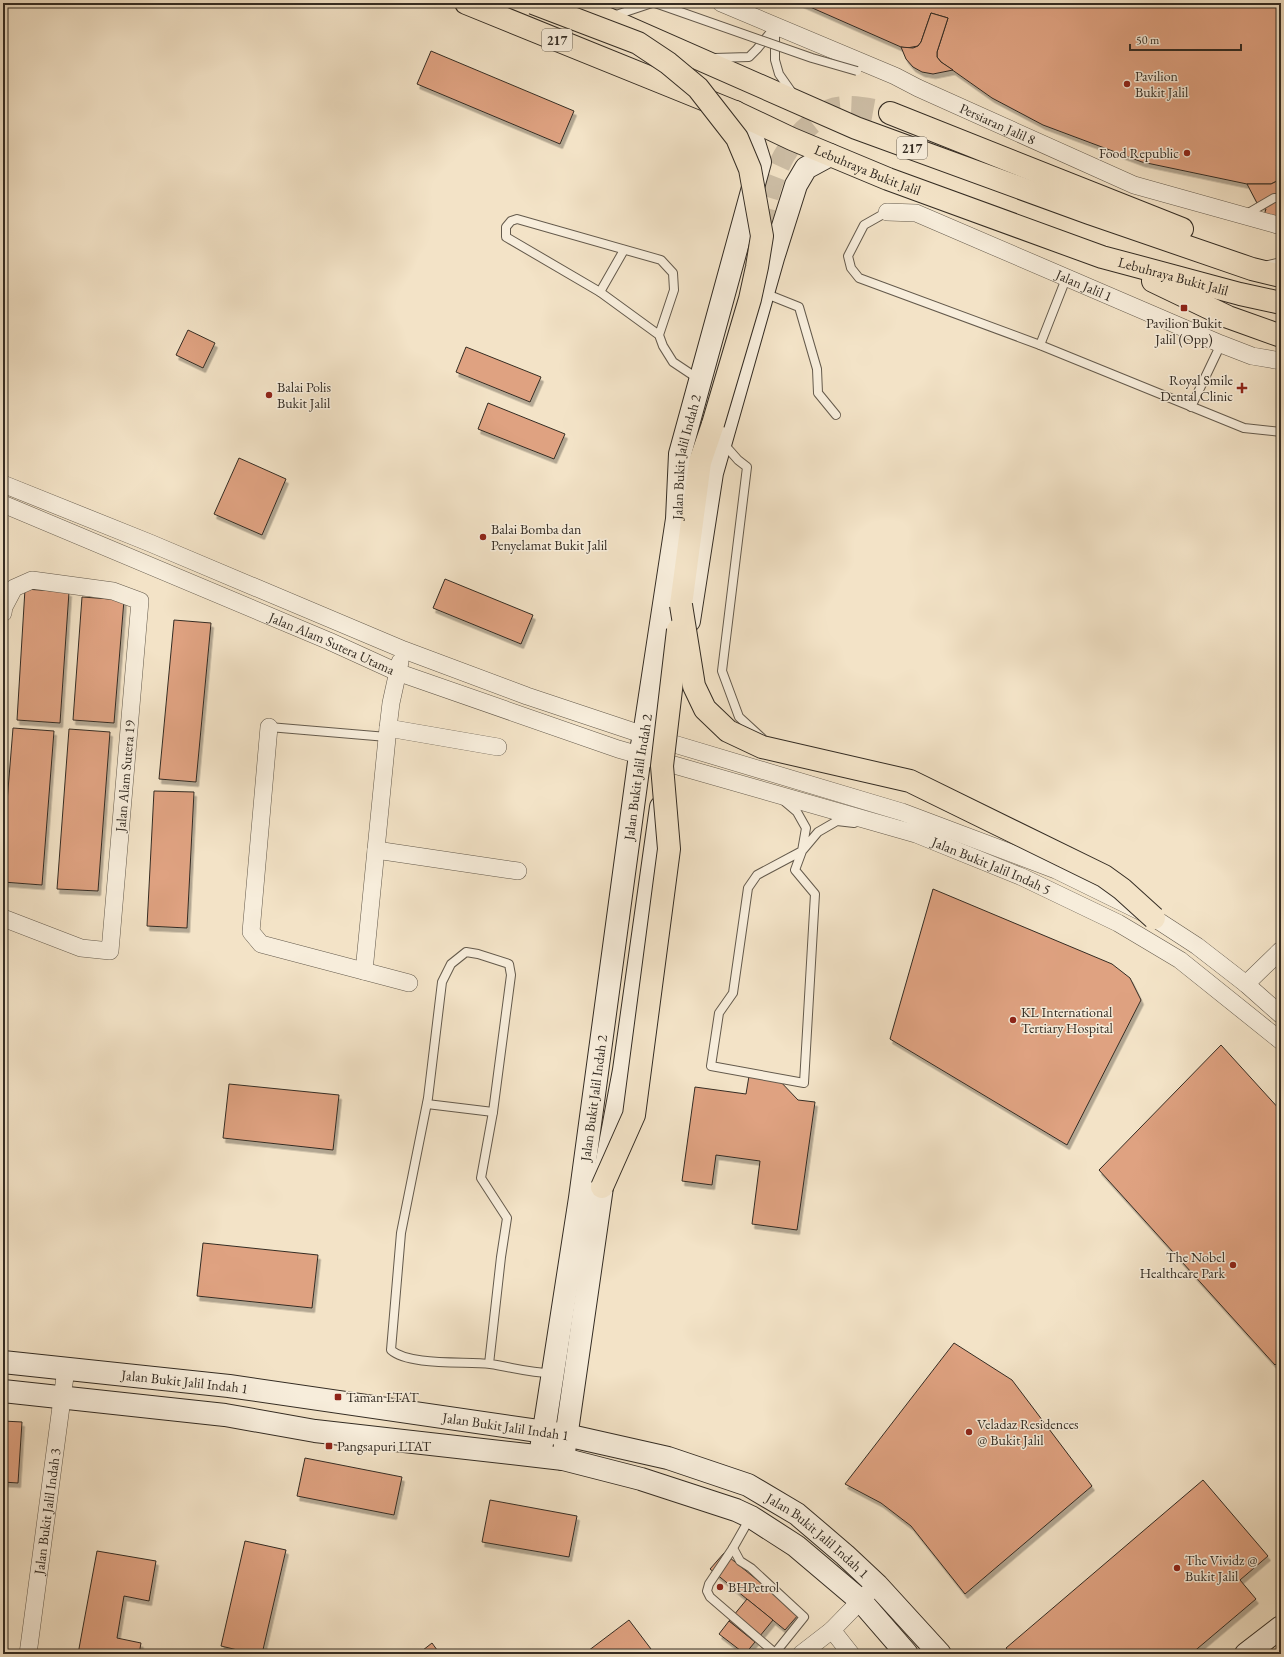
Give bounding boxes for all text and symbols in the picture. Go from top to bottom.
scale bar [1130,26,1241,52]
road number: 217 [542,29,572,51]
text: 50 m [1136,32,1160,48]
place label: Pavilion Bukit Jalil [1135,67,1189,101]
marker: Pavilion Bukit Jalil [1122,79,1132,89]
street label: Persiaran Jalil 8 [957,99,1039,149]
road number: 217 [897,137,927,159]
street label: Lebuhraya Bukit Jalil [812,140,924,199]
place label: Food Republic [1099,144,1179,162]
marker: Food Republic [1182,148,1192,158]
street label: Lebuhraya Bukit Jalil [1116,253,1231,300]
street label: Jalan Jalil 1 [1052,265,1115,305]
marker: Pavilion Bukit Jalil (Opp) [1179,303,1189,313]
place label: Pavilion Bukit Jalil (Opp) [1146,314,1223,348]
place label: Royal Smile Dental Clinic [1160,371,1234,405]
place label: Balai Polis Bukit Jalil [277,378,332,412]
marker: Royal Smile Dental Clinic [1236,382,1248,394]
marker: Balai Polis Bukit Jalil [264,390,274,400]
street label: Jalan Bukit Jalil Indah 2 [668,392,705,521]
place label: Balai Bomba dan Penyelamat Bukit Jalil [491,520,608,554]
marker: Balai Bomba dan Penyelamat Bukit Jalil [478,532,488,542]
street label: Jalan Alam Sutera Utama [265,607,398,679]
street label: Jalan Bukit Jalil Indah 2 [619,712,656,842]
street label: Jalan Alam Sutera 19 [111,719,139,834]
street label: Jalan Bukit Jalil Indah 5 [928,832,1054,899]
place label: KL International Tertiary Hospital [1021,1003,1114,1037]
marker: KL International Tertiary Hospital [1008,1015,1018,1025]
street label: Jalan Bukit Jalil Indah 2 [576,1033,611,1163]
place label: The Nobel Healthcare Park [1140,1248,1226,1282]
marker: The Nobel Healthcare Park [1228,1260,1238,1270]
street label: Jalan Bukit Jalil Indah 1 [120,1366,250,1398]
place label: Taman LTAT [346,1388,419,1406]
marker: Taman LTAT [333,1392,343,1402]
street label: Jalan Bukit Jalil Indah 1 [441,1408,570,1444]
place label: Veladaz Residences @ Bukit Jalil [977,1415,1079,1449]
marker: Veladaz Residences @ Bukit Jalil [964,1427,974,1437]
place label: Pangsapuri LTAT [337,1437,432,1455]
marker: Pangsapuri LTAT [324,1441,334,1451]
street label: Jalan Bukit Jalil Indah 3 [30,1447,64,1577]
street label: Jalan Bukit Jalil Indah 1 [762,1488,873,1582]
place label: The Vividz @ Bukit Jalil [1185,1551,1258,1585]
marker: The Vividz @ Bukit Jalil [1172,1563,1182,1573]
place label: BHPetrol [728,1578,780,1596]
marker: BHPetrol [715,1582,725,1592]

